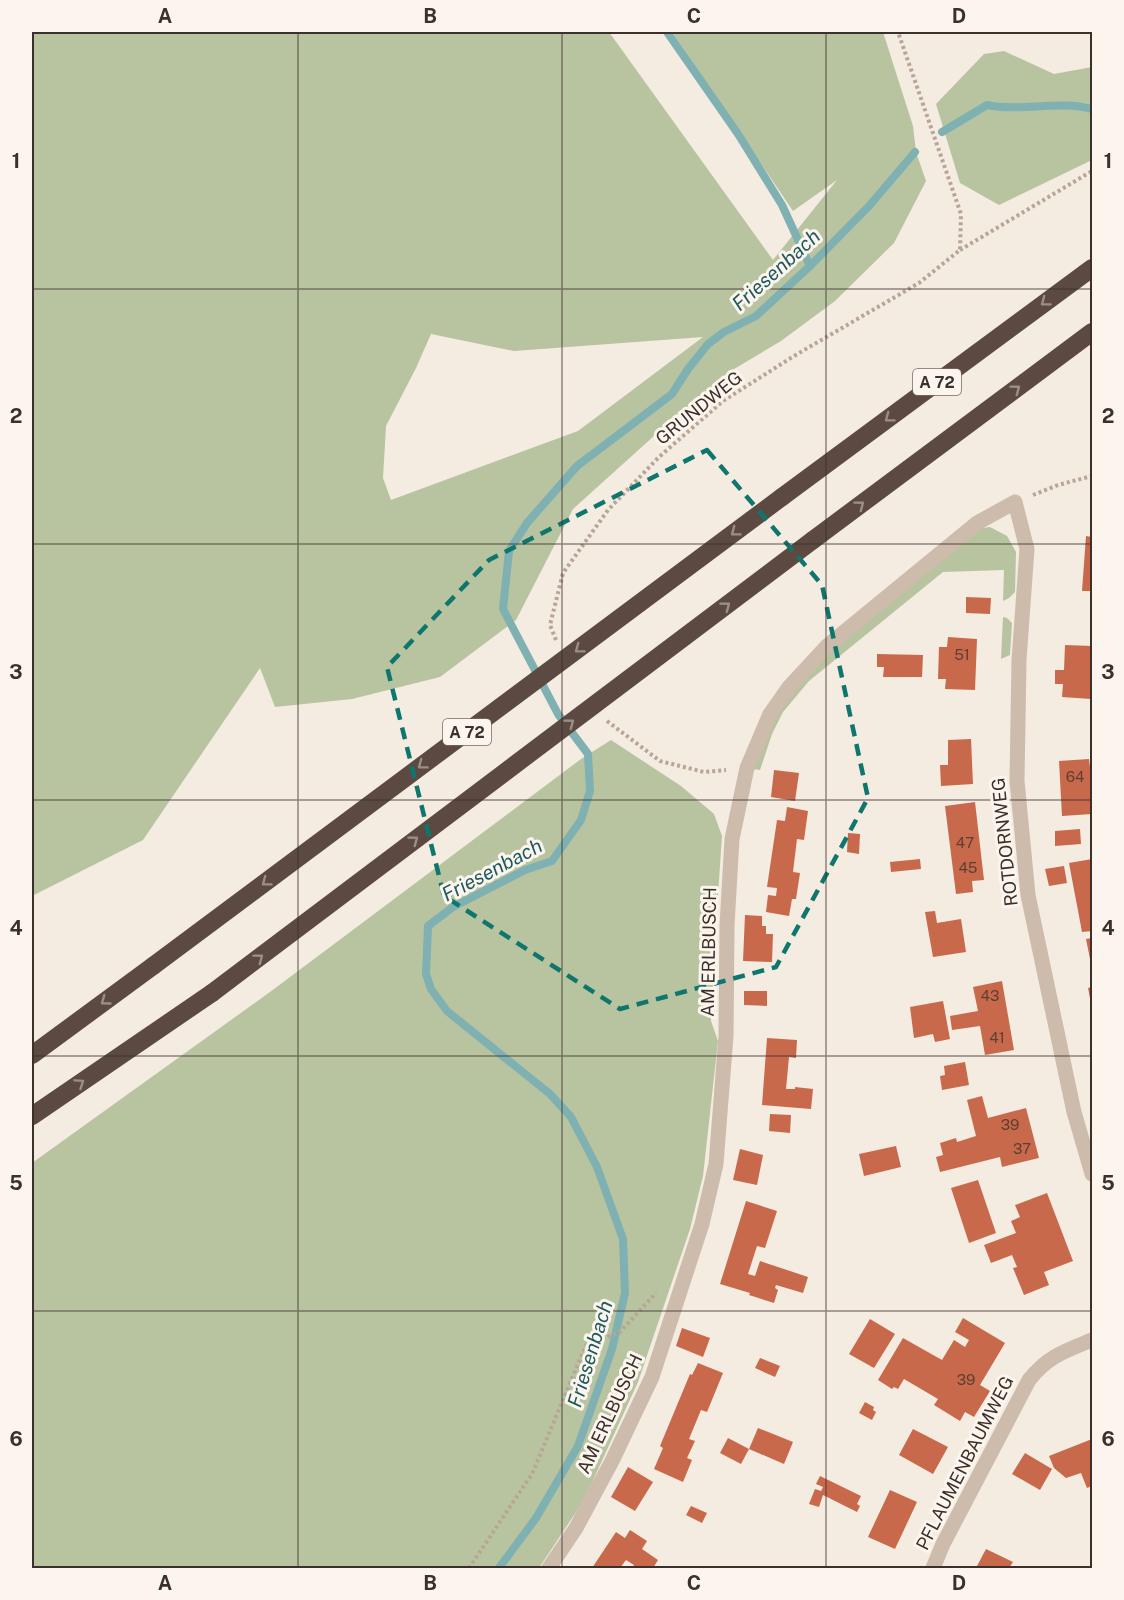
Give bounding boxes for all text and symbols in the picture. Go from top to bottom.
text: A [158,4,172,28]
text: B [423,4,437,28]
text: C [687,4,701,28]
text: D [952,4,966,28]
text: 1 [12,149,20,173]
text: 1 [1104,149,1112,173]
water label: Friesenbach [727,224,825,316]
one-way arrow [1041,295,1052,306]
street label: GRUNDWEG [651,366,746,449]
road number: A 72 [913,369,961,395]
one-way arrow [1010,385,1021,396]
text: 2 [10,404,22,428]
text: 2 [1102,404,1114,428]
one-way arrow [884,411,895,422]
one-way arrow [853,501,864,512]
one-way arrow [731,525,742,536]
one-way arrow [719,602,730,613]
one-way arrow [574,641,585,652]
house number: 51 [954,646,970,663]
text: 3 [9,660,23,684]
text: 3 [1101,660,1115,684]
road number: A 72 [443,719,491,745]
one-way arrow [563,719,574,730]
one-way arrow [418,758,429,769]
house number: 64 [1066,768,1084,785]
street label: ROTDORNWEG [987,777,1022,907]
water label: Friesenbach [438,834,546,906]
house number: 47 [956,834,974,851]
one-way arrow [408,837,419,848]
house number: 45 [959,859,977,876]
one-way arrow [261,874,272,885]
street label: AM ERLBUSCH [697,887,720,1017]
text: 4 [9,916,23,940]
text: 4 [1101,916,1115,940]
one-way arrow [252,954,263,965]
house number: 43 [981,987,999,1004]
one-way arrow [101,993,112,1004]
house number: 41 [989,1029,1005,1046]
one-way arrow [73,1079,84,1090]
house number: 39 [1001,1116,1019,1133]
house number: 37 [1013,1140,1031,1157]
text: 5 [9,1171,23,1195]
text: 5 [1101,1171,1115,1195]
water label: Friesenbach [562,1298,618,1410]
street label: AM ERLBUSCH [573,1351,646,1477]
house number: 39 [957,1371,975,1388]
street label: PFLAUMENBAUMWEG [911,1372,1018,1553]
text: 6 [9,1427,23,1451]
text: 6 [1101,1427,1115,1451]
text: A [158,1571,172,1595]
text: B [423,1571,437,1595]
text: C [687,1571,701,1595]
text: D [952,1571,966,1595]

